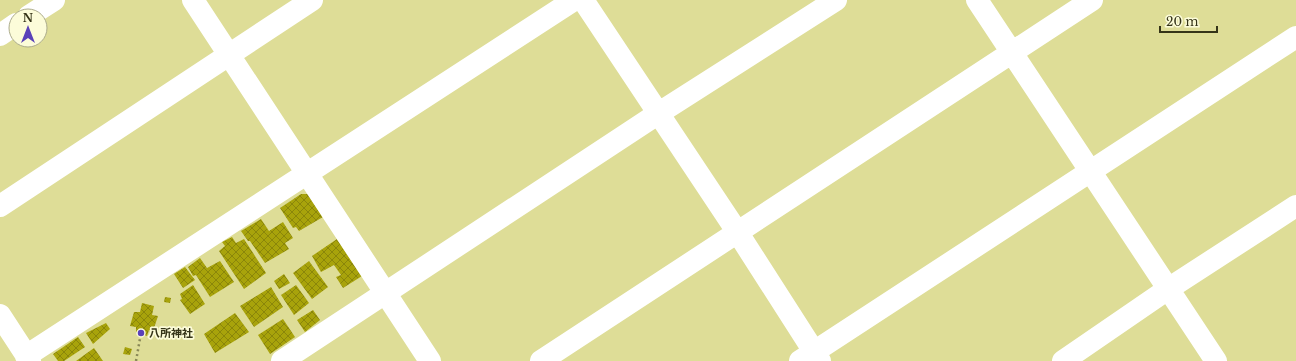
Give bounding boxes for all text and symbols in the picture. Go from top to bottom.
north arrow [8,8,48,48]
scale bar [1160,8,1217,34]
text: N [23,11,34,25]
text: 20 m [1166,14,1198,29]
place label: 八所神社 [149,326,193,340]
marker: 八所神社 [136,328,146,338]

